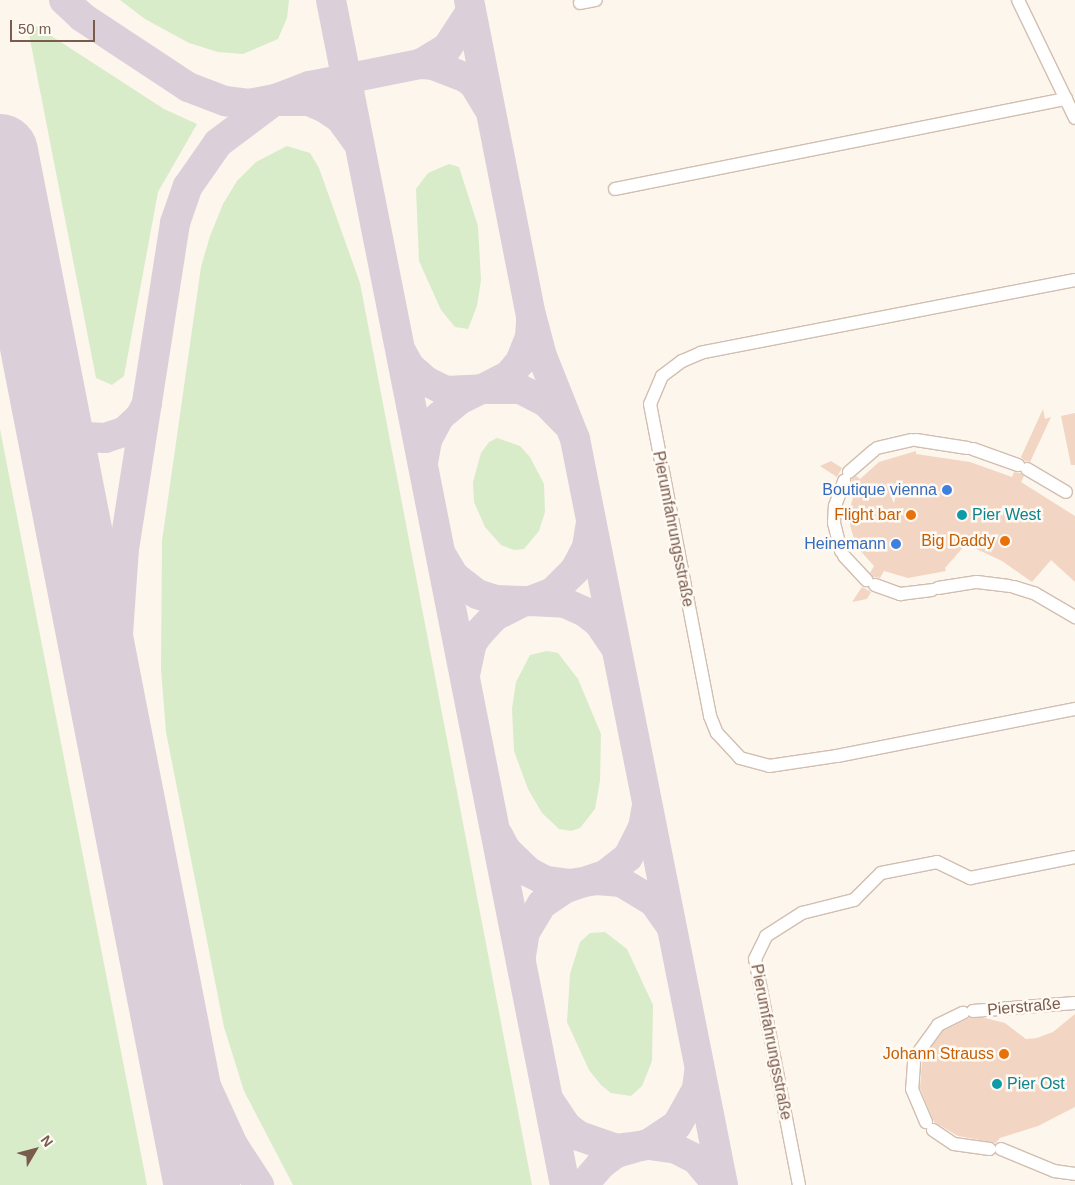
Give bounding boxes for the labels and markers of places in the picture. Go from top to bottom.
place label: Boutique vienna [822,480,937,500]
marker: Boutique vienna [941,484,953,496]
place label: Flight bar [834,505,901,525]
place label: Pier West [972,505,1041,525]
marker: Flight bar [905,509,917,521]
marker: Pier West [956,509,968,521]
place label: Big Daddy [921,531,995,551]
place label: Heinemann [804,534,886,554]
marker: Big Daddy [999,535,1011,547]
marker: Heinemann [890,538,902,550]
place label: Johann Strauss [883,1044,994,1064]
marker: Johann Strauss [998,1048,1010,1060]
place label: Pier Ost [1007,1074,1065,1094]
marker: Pier Ost [991,1078,1003,1090]

